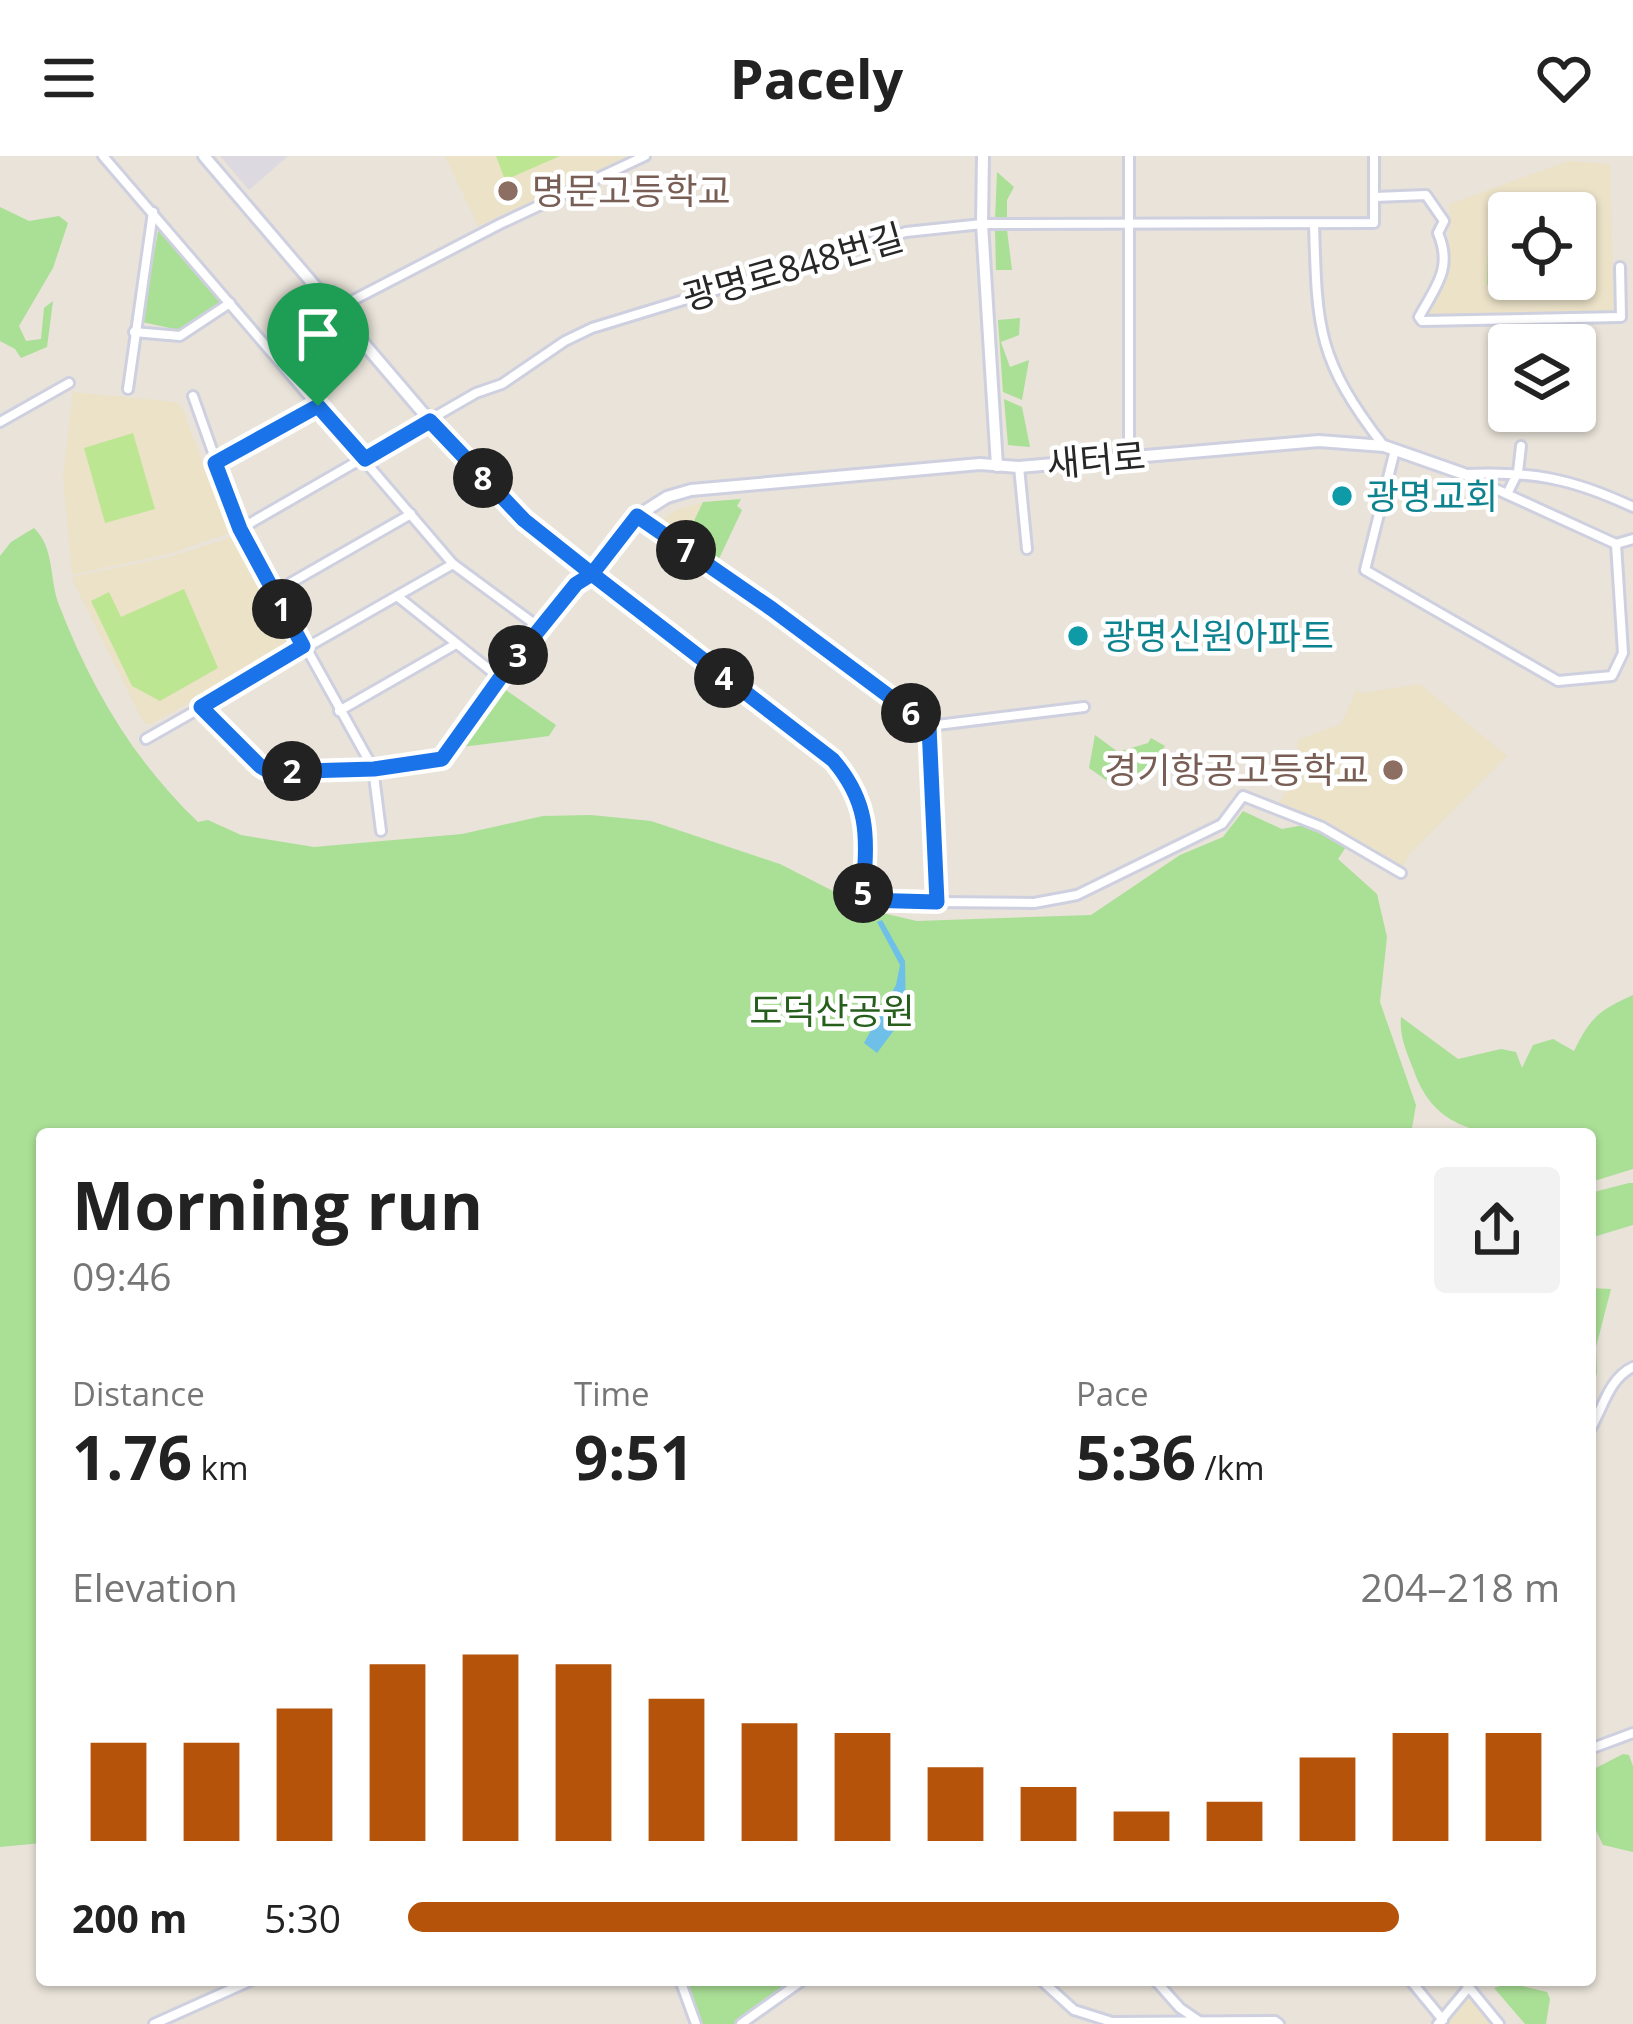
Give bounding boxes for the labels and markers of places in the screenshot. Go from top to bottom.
place label: 명문고등학교 [532,166,731,215]
marker: 명문고등학교 [495,178,521,204]
pin [267,283,369,406]
pin: 8 [453,448,513,508]
place label: 광명교회 [1366,471,1498,520]
marker: 광명교회 [1329,483,1355,509]
pin: 7 [656,520,716,580]
pin: 1 [252,579,312,639]
place label: 광명신원아파트 [1102,611,1334,660]
marker: 광명신원아파트 [1065,623,1091,649]
pin: 3 [488,625,548,685]
pin: 4 [694,648,754,708]
pin: 6 [881,683,941,743]
pin: 2 [262,741,322,801]
place label: 경기항공고등학교 [1104,745,1369,794]
marker: 경기항공고등학교 [1380,757,1406,783]
pin: 5 [833,863,893,923]

